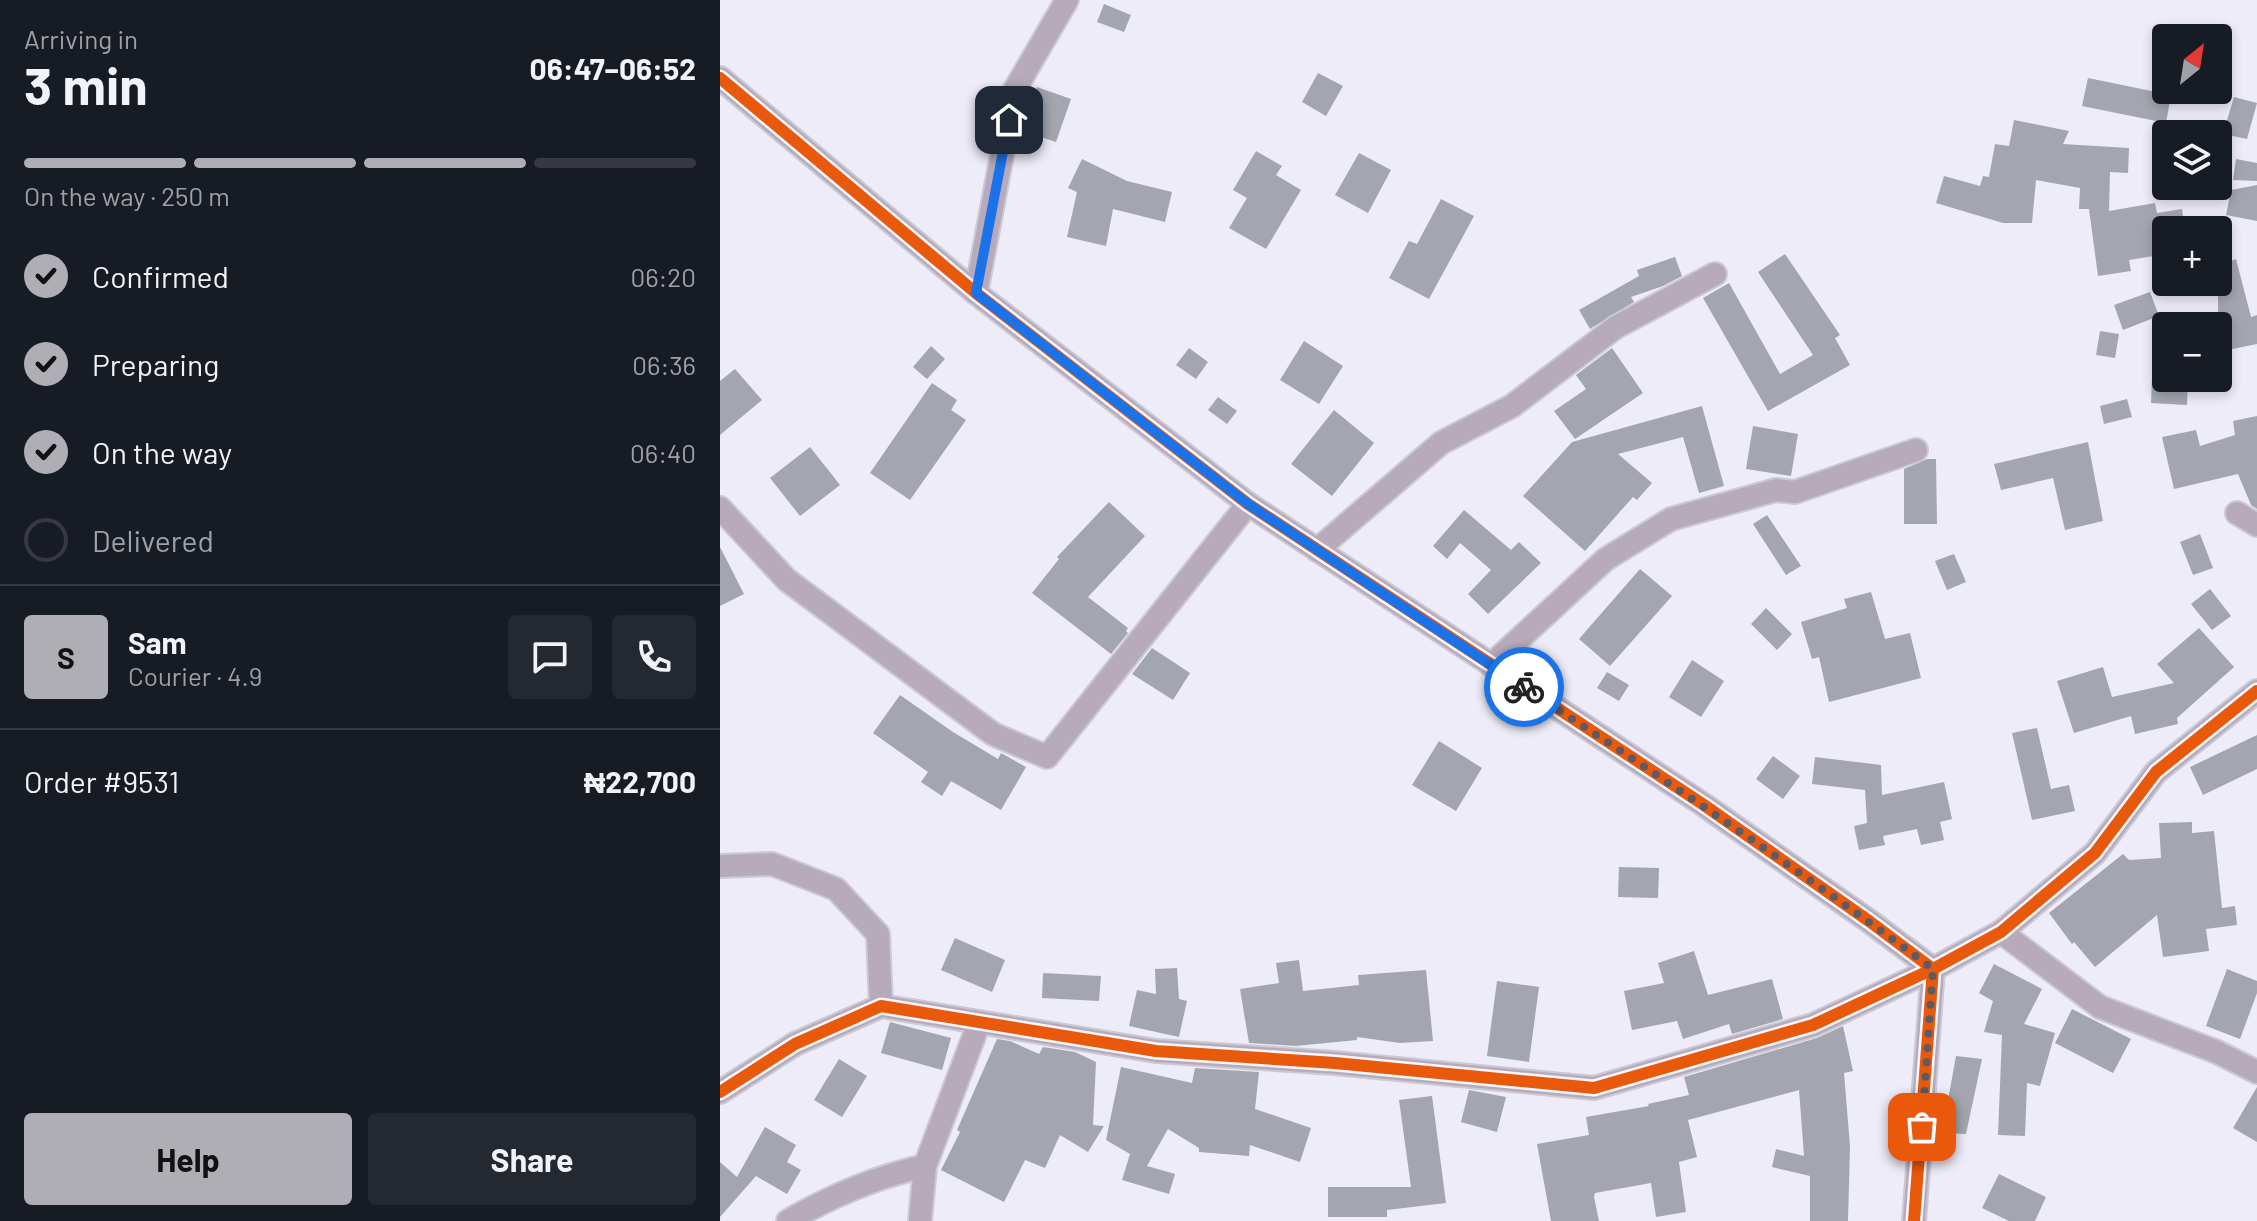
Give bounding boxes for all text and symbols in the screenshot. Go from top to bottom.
text: Arriving in [24,23,138,54]
north arrow [2152,24,2232,104]
map controls [2152,24,2232,392]
text: 06:47–06:52 [530,50,696,86]
text: 3 min [24,53,148,115]
pin [975,86,1043,154]
icon: home [987,98,1031,142]
button: layers [2152,120,2232,200]
text: On the way · 250 m [24,180,230,211]
button: + [2152,216,2232,296]
icon: check [24,254,68,298]
text: Confirmed [92,258,229,294]
text: 06:20 [630,261,696,292]
button: − [2152,312,2232,392]
icon: check [24,342,68,386]
text: Preparing [92,346,219,382]
text: 06:36 [632,349,696,380]
icon: check [24,430,68,474]
text: On the way [92,434,232,470]
text: 06:40 [630,437,696,468]
text: Delivered [92,522,214,558]
button: chat [508,615,592,699]
button: phone [612,615,696,699]
text: Sam [128,624,187,660]
text: S [57,639,75,675]
courier [1484,647,1564,727]
text: Courier · 4.9 [128,660,262,691]
icon: bike [1502,665,1546,709]
text: Order #9531 [24,763,179,799]
text: ₦22,700 [584,763,696,799]
pin [1888,1093,1956,1161]
icon: bag [1900,1105,1944,1149]
button: Help [24,1113,352,1205]
button: Share [368,1113,696,1205]

